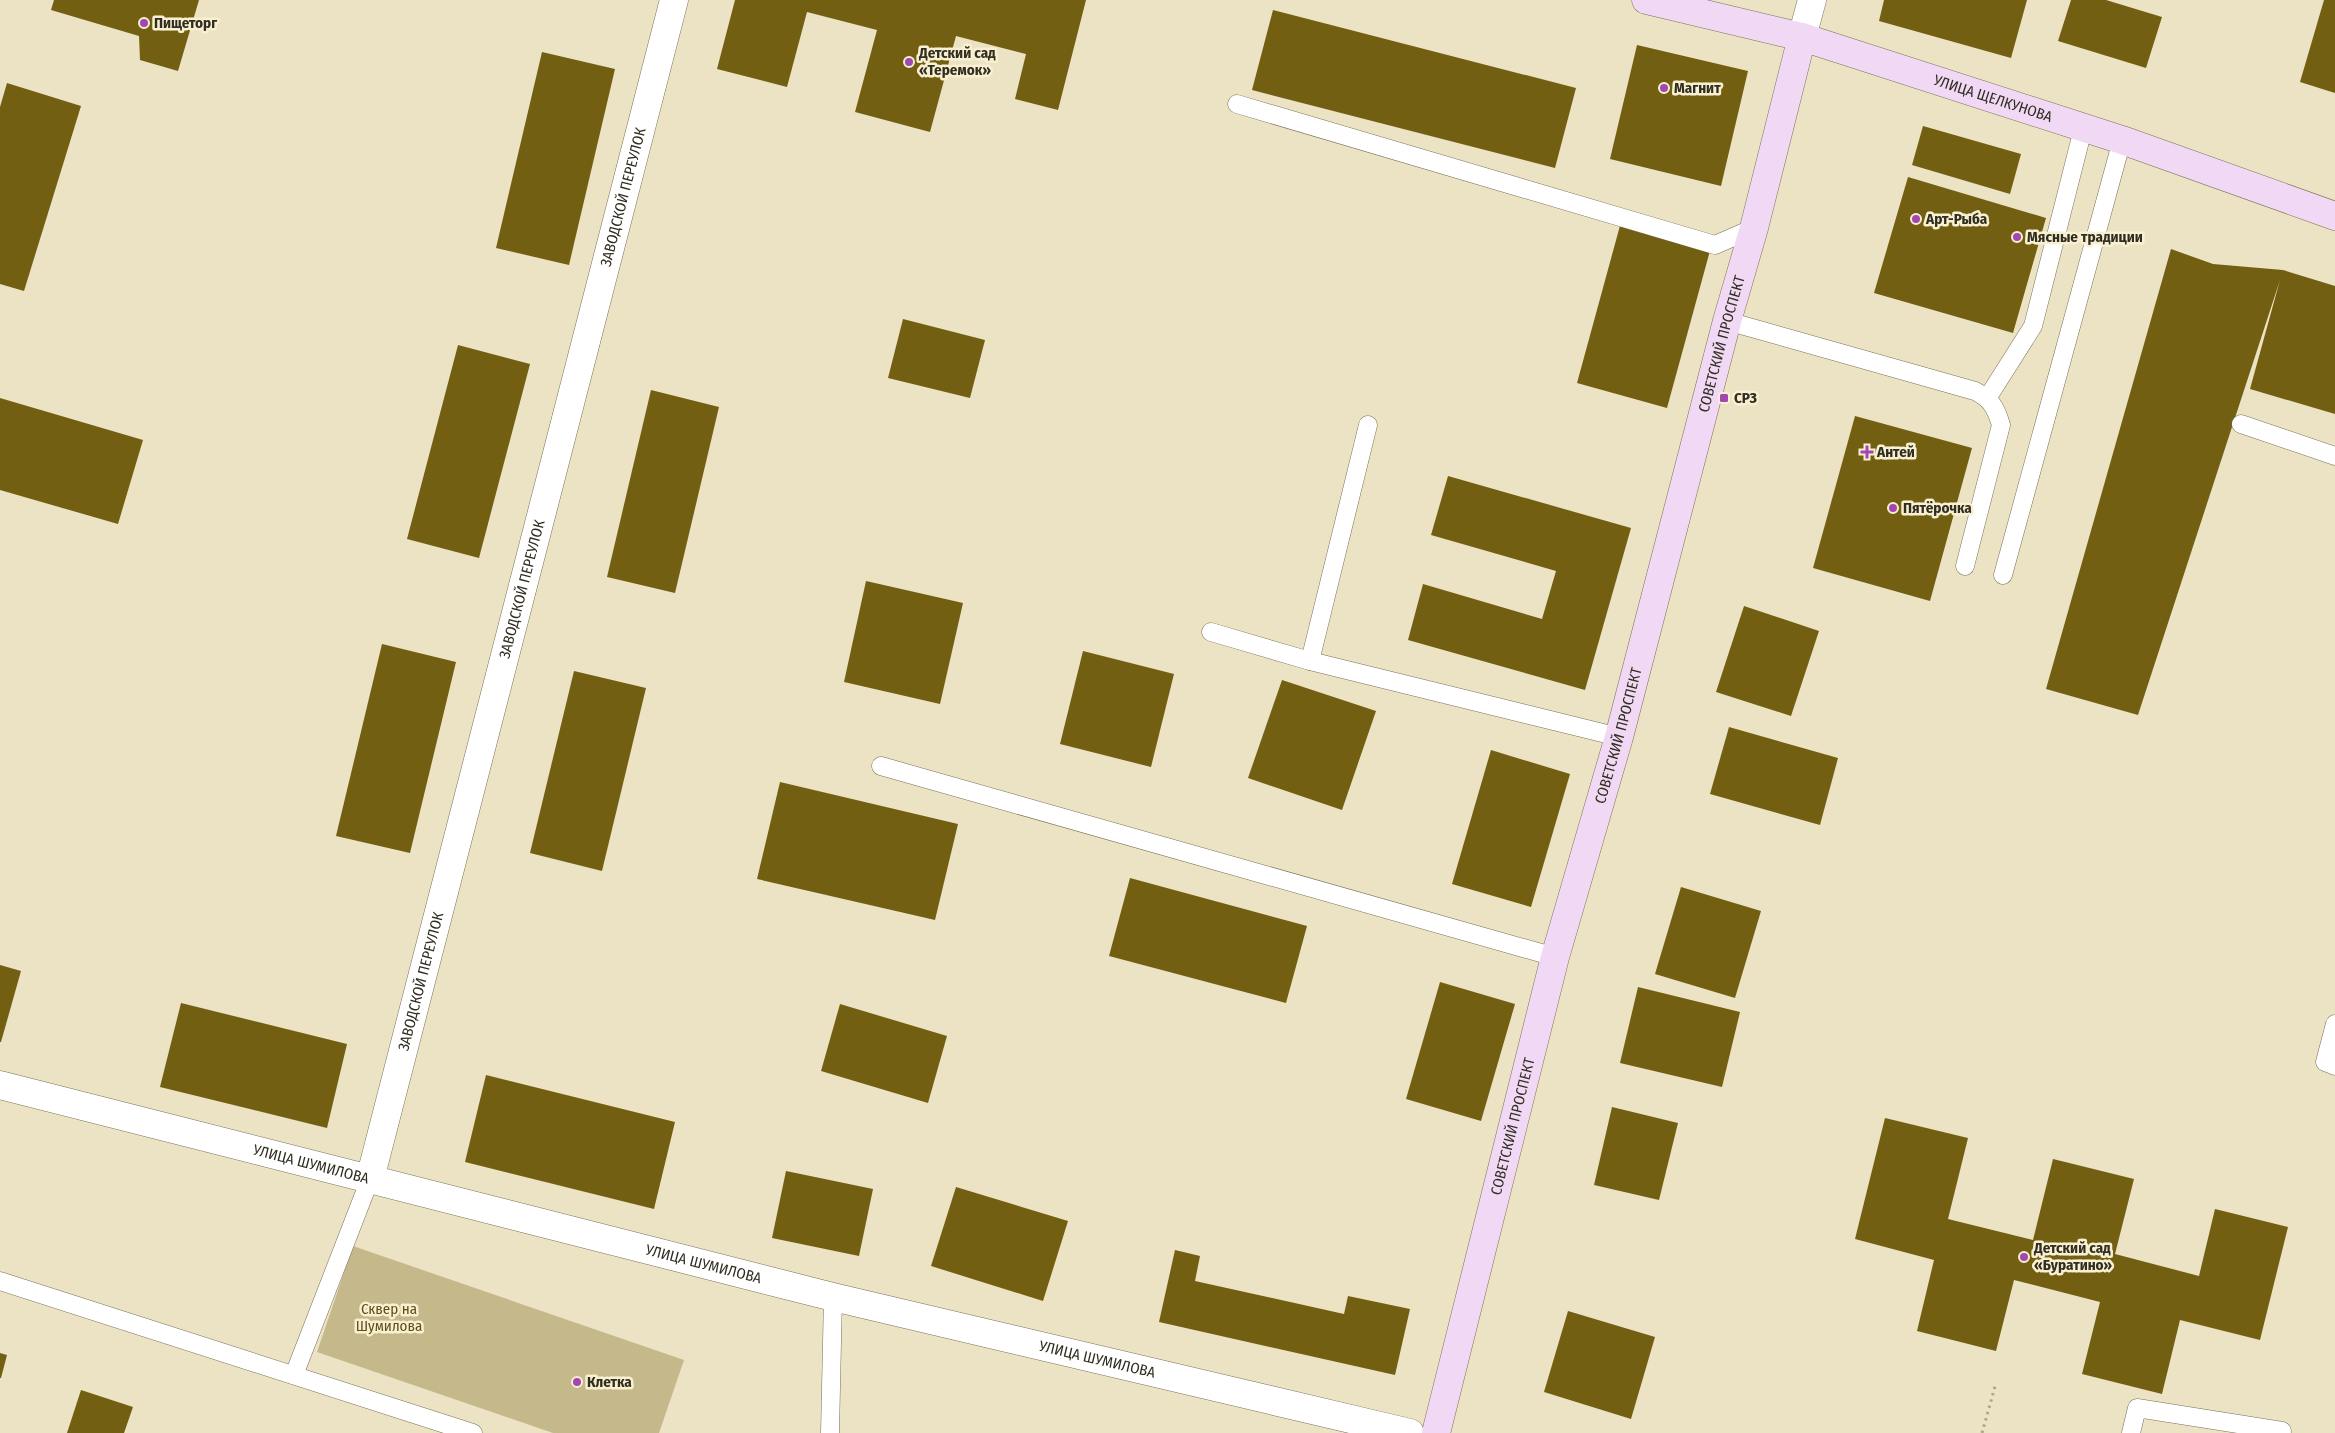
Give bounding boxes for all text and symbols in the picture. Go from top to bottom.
place label: Пищеторг [154,14,217,32]
marker: Пищеторг [138,17,150,29]
place label: Детский сад «Теремок» [918,44,996,79]
marker: Детский сад «Теремок» [903,56,915,68]
street label: УЛИЦА ЩЕЛКУНОВА [1930,71,2055,126]
place label: Магнит [1674,79,1721,97]
marker: Магнит [1658,82,1670,94]
street label: ЗАВОДСКОЙ ПЕРЕУЛОК [597,126,650,268]
place label: Арт-Рыба [1925,210,1988,228]
marker: Арт-Рыба [1910,213,1922,225]
place label: Мясные традиции [2027,228,2143,246]
marker: Мясные традиции [2011,231,2023,243]
street label: СОВЕТСКИЙ ПРОСПЕКТ [1695,273,1749,414]
place label: СРЗ [1734,389,1757,407]
marker: СРЗ [1718,392,1730,404]
place label: Антей [1876,443,1915,461]
marker: Антей [1861,446,1873,458]
place label: Пятёрочка [1903,499,1972,517]
marker: Пятёрочка [1887,502,1899,514]
street label: ЗАВОДСКОЙ ПЕРЕУЛОК [496,518,549,661]
street label: СОВЕТСКИЙ ПРОСПЕКТ [1591,665,1646,806]
street label: ЗАВОДСКОЙ ПЕРЕУЛОК [394,910,447,1053]
street label: СОВЕТСКИЙ ПРОСПЕКТ [1487,1056,1538,1197]
street label: УЛИЦА ШУМИЛОВА [250,1141,371,1188]
place label: Детский сад «Буратино» [2033,1239,2112,1274]
street label: УЛИЦА ШУМИЛОВА [643,1240,764,1287]
marker: Детский сад «Буратино» [2018,1251,2030,1263]
park label: Сквер на Шумилова [356,1300,422,1335]
street label: УЛИЦА ШУМИЛОВА [1036,1337,1157,1382]
place label: Клетка [587,1373,632,1391]
marker: Клетка [571,1376,583,1388]

